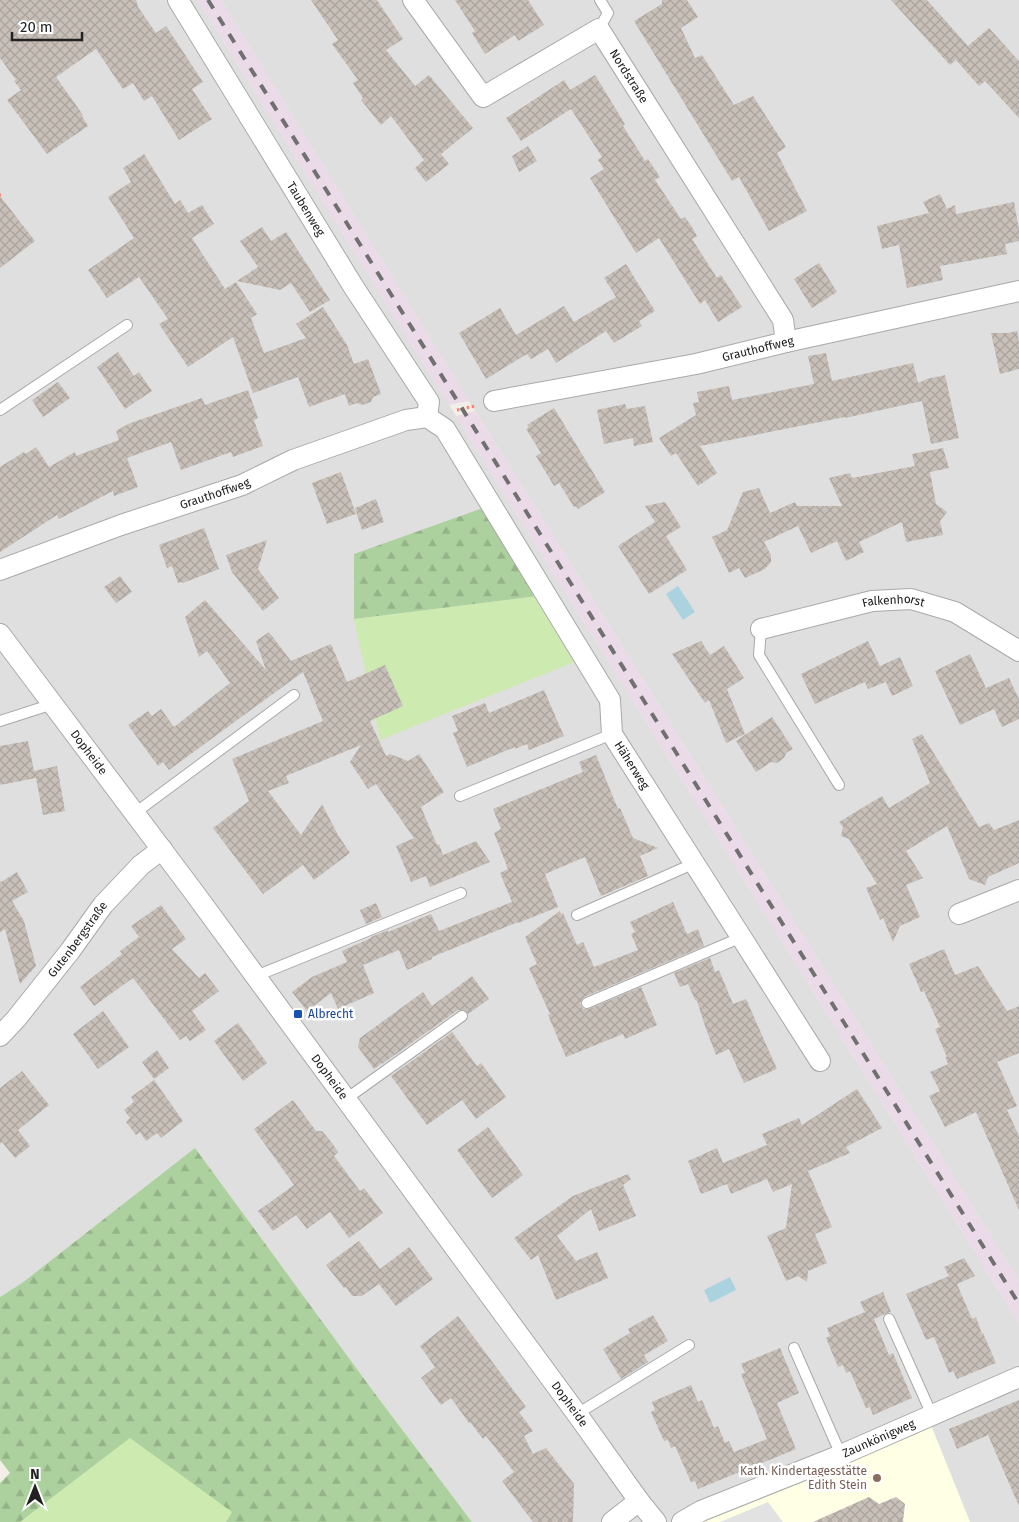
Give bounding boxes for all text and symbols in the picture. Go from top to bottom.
scale bar [12,10,82,42]
text: 20 m [20,18,53,36]
street label: Nordstraße [607,47,651,106]
street label: Taubenweg [284,179,328,239]
street label: Grauthoffweg [721,333,796,364]
street label: Grauthoffweg [178,475,253,512]
street label: Falkenhorst [860,592,927,610]
street label: Dopheide [67,727,110,778]
street label: Häherweg [611,739,653,793]
street label: Gutenbergstraße [45,899,110,980]
place label: Albrecht [308,1007,354,1021]
marker: Albrecht [292,1008,304,1020]
street label: Dopheide [308,1052,351,1102]
street label: Dopheide [549,1379,591,1430]
street label: Zaunkönigweg [840,1416,918,1460]
north arrow [10,1462,60,1512]
place label: Kath. Kindertagesstätte Edith Stein [740,1464,867,1492]
text: N [30,1466,40,1483]
marker: Kath. Kindertagesstätte Edith Stein [871,1472,883,1484]

